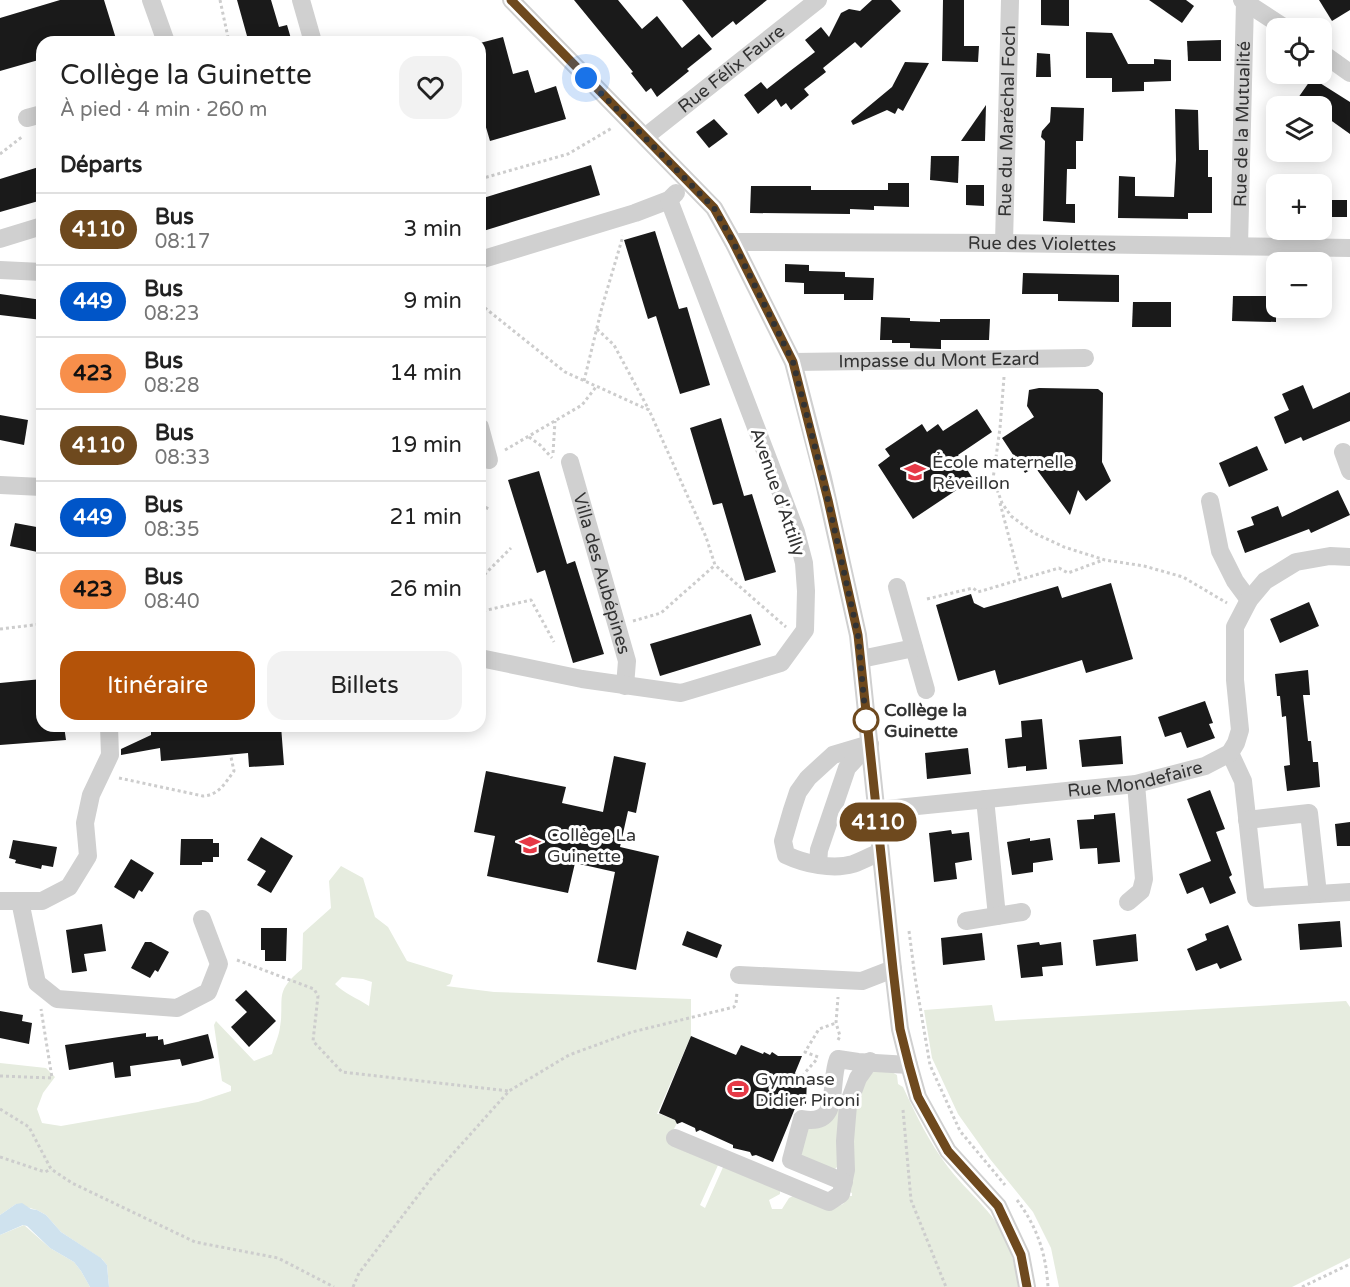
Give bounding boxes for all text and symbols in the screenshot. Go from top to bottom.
map controls [1266,18,1332,318]
button: locate [1266,18,1332,84]
street label: Rue Félix Faure [673,20,789,118]
street label: Rue du Maréchal Foch [994,25,1020,217]
street label: Rue de la Mutualité [1229,41,1255,207]
button: heart [399,56,462,119]
text: Collège la Guinette [60,58,312,92]
your location [571,63,601,93]
button: layers [1266,96,1332,162]
text: À pied · 4 min · 260 m [60,98,267,122]
text: Départs [60,152,142,178]
button: + [1266,174,1332,240]
text: Bus [155,204,194,230]
text: 3 min [403,216,462,242]
text: 4110 [72,217,125,242]
text: 08:17 [155,230,210,254]
street label: Rue des Violettes [968,232,1116,256]
button: − [1266,252,1332,318]
text: Bus [144,276,183,302]
text: 9 min [403,288,462,314]
text: 449 [73,289,113,314]
text: 08:23 [144,302,199,326]
text: Bus [144,348,183,374]
street label: Impasse du Mont Ezard [838,348,1040,372]
text: 14 min [390,360,462,386]
text: 423 [73,361,113,386]
text: 08:28 [144,374,199,398]
text: Bus [155,420,194,446]
street label: Avenue d'Attilly [746,425,810,559]
text: 19 min [390,432,462,458]
text: 4110 [72,433,125,458]
text: 08:33 [155,446,210,470]
place label: École maternelle Réveillon [932,451,1074,494]
school or university icon: École maternelle Réveillon [903,460,927,484]
street label: Villa des Aubépines [568,490,635,657]
text: Bus [144,492,183,518]
text: 21 min [390,504,462,530]
text: 449 [73,505,113,530]
text: 08:35 [144,518,199,542]
text: Bus [144,564,183,590]
text: 26 min [390,576,462,602]
text: 423 [73,577,113,602]
text: 08:40 [144,590,199,614]
button: Itinéraire [60,651,255,720]
button: Billets [267,651,462,720]
place label: Collège la Guinette [884,699,967,742]
marker: Collège la Guinette [853,707,879,733]
street label: Rue Mondefaire [1066,756,1205,802]
line badge: 4110 [836,802,920,842]
text: 4110 [852,810,904,835]
place label: Collège La Guinette [547,824,636,867]
school or university icon: Collège La Guinette [518,833,542,857]
place label: Gymnase Didier Pironi [755,1068,860,1111]
sports icon: Gymnase Didier Pironi [726,1077,750,1101]

